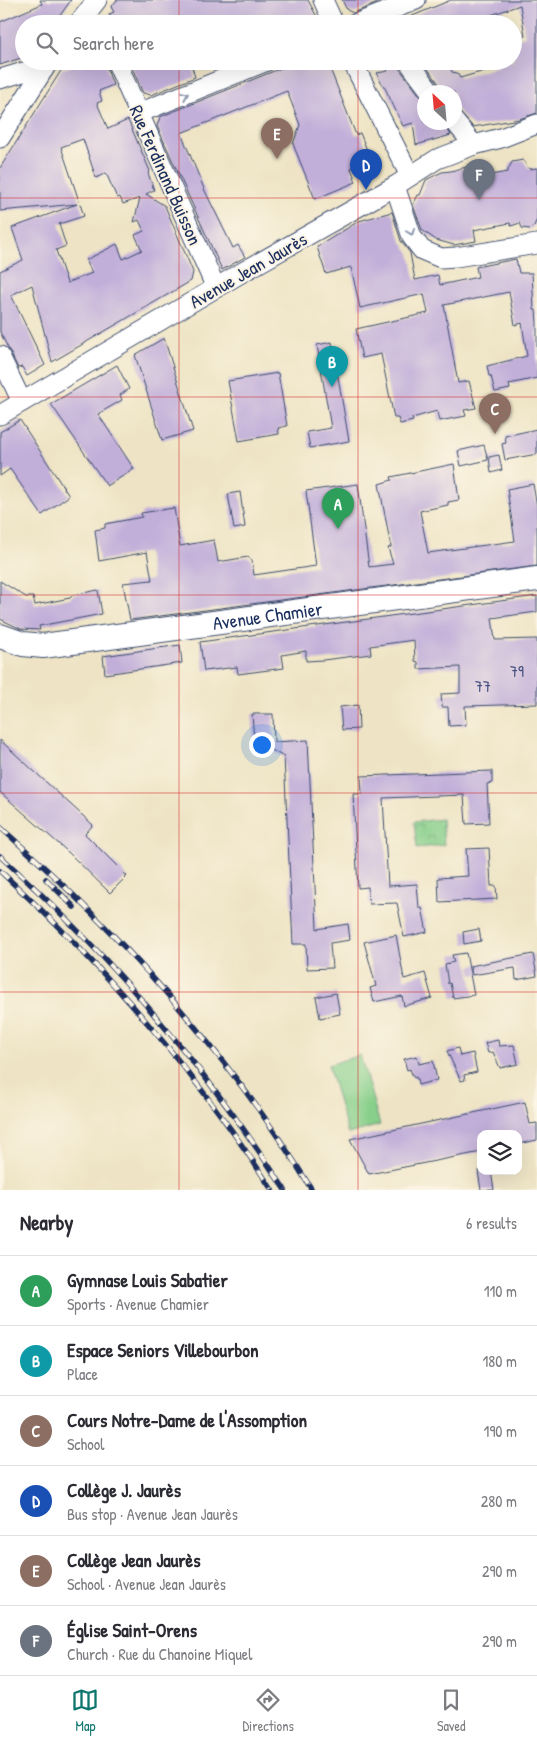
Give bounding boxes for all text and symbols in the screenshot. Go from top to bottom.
search box [15,15,522,70]
icon: search [33,29,61,57]
text: Search here [73,30,154,56]
north arrow [417,85,462,130]
one-way arrow [180,90,188,100]
street label: Rue Ferdinand Buisson [123,101,209,249]
pin: E [261,118,293,159]
pin: D [350,149,382,190]
pin: F [463,159,495,200]
street label: Avenue Jean Jaurès [184,226,312,314]
one-way arrow [405,227,415,236]
pin: B [316,346,348,387]
pin: C [479,393,511,434]
pin: A [322,488,354,529]
street label: Avenue Chamier [211,595,325,636]
house number: 79 [510,660,524,682]
house number: 77 [475,675,491,697]
your location [249,732,275,758]
map controls [477,1130,522,1175]
button: layers [477,1130,522,1175]
text: Nearby [20,1208,73,1237]
text: 6 results [466,1212,517,1234]
text: Gymnase Louis Sabatier [67,1267,228,1293]
text: A [32,1280,40,1302]
text: 110 m [484,1280,517,1302]
text: Sports · Avenue Chamier [67,1293,209,1315]
text: Espace Seniors Villebourbon [67,1337,259,1363]
text: B [32,1350,40,1372]
text: 180 m [483,1350,517,1372]
text: Place [67,1363,98,1385]
text: Cours Notre-Dame de l'Assomption [67,1407,307,1433]
text: C [32,1420,40,1442]
text: 190 m [484,1420,517,1442]
text: School [67,1433,104,1455]
text: Collège J. Jaurès [67,1477,181,1503]
text: D [32,1490,40,1512]
text: 280 m [481,1490,517,1512]
text: Bus stop · Avenue Jean Jaurès [67,1503,238,1525]
text: Collège Jean Jaurès [67,1547,200,1573]
text: E [32,1560,40,1582]
text: 290 m [482,1560,517,1582]
text: School · Avenue Jean Jaurès [67,1573,226,1595]
text: Église Saint-Orens [67,1617,197,1643]
text: F [33,1630,39,1652]
text: 290 m [482,1630,517,1652]
text: Church · Rue du Chanoine Miquel [67,1643,252,1665]
tab: Map [71,1686,99,1735]
tab: Directions [242,1686,294,1735]
tab: Saved [437,1686,466,1735]

